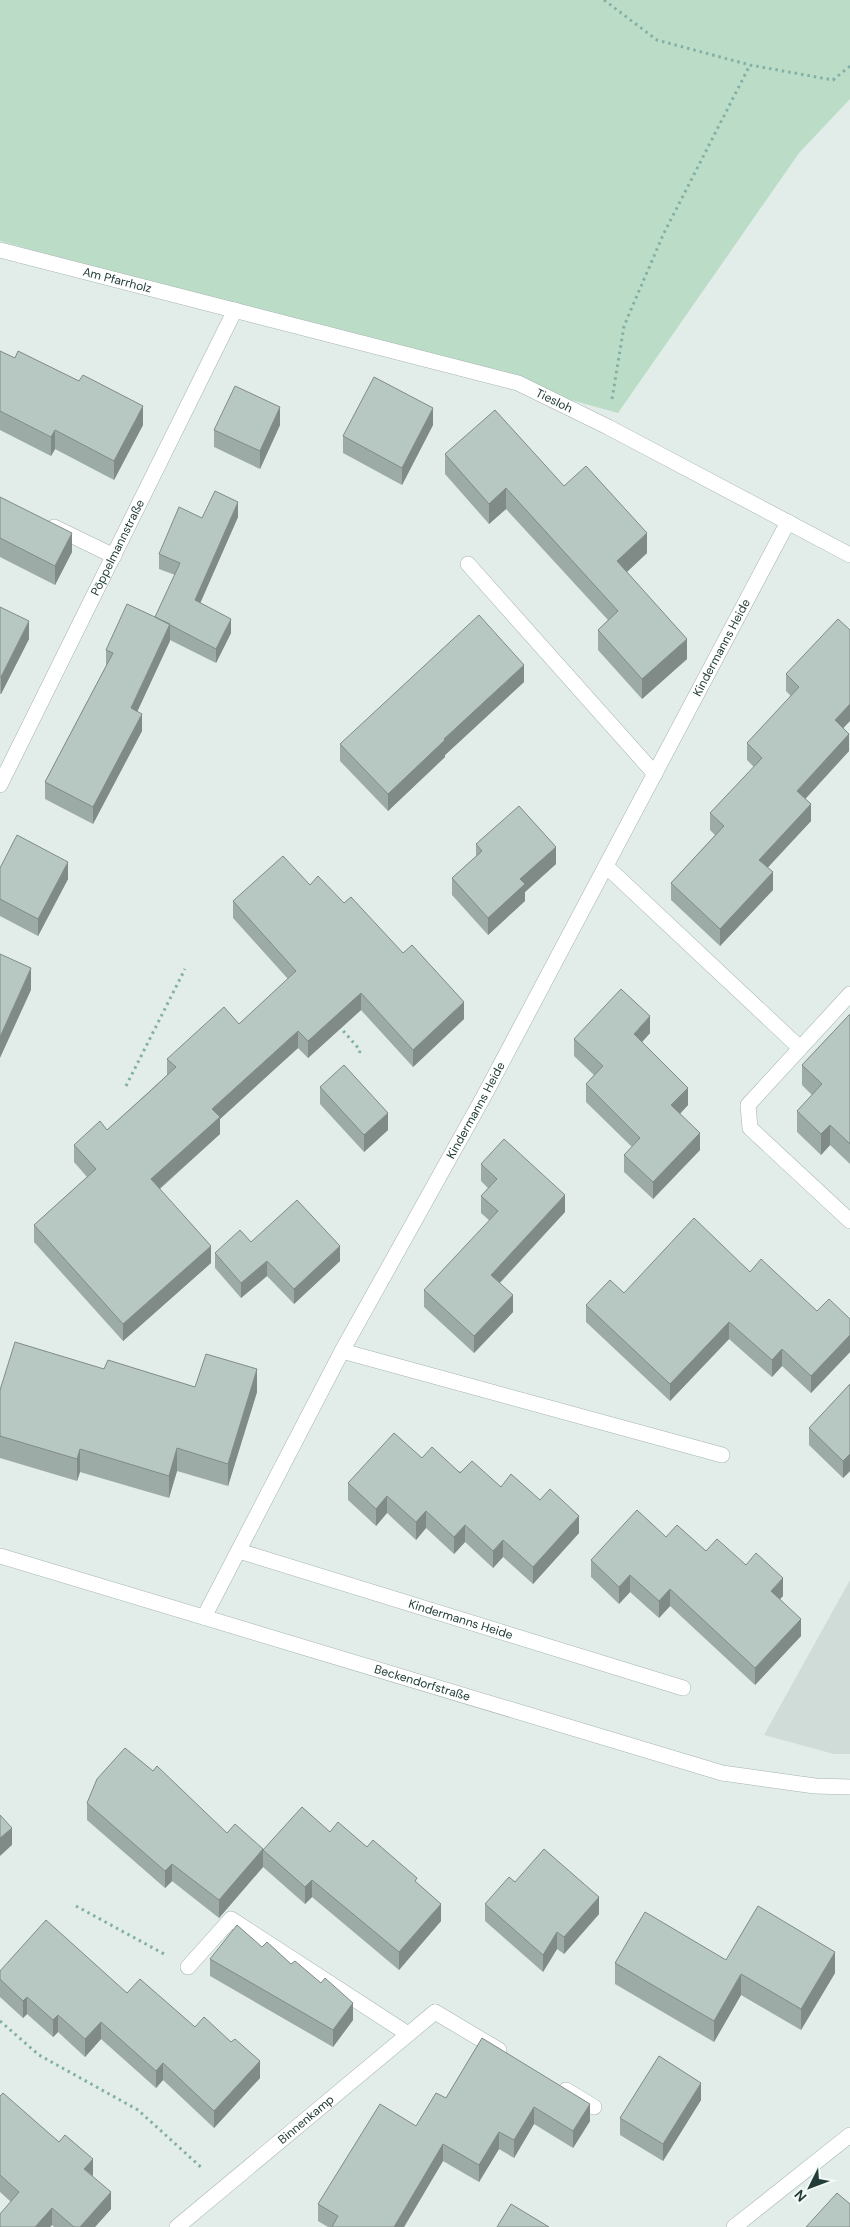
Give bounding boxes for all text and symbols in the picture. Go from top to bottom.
street label: Am Pfarrholz [81,264,153,297]
street label: Tiesloh [533,385,575,416]
street label: Pöppelmannstraße [87,497,148,598]
street label: Kindermanns Heide [689,596,754,699]
street label: Kindermanns Heide [443,1059,509,1162]
street label: Kindermanns Heide [407,1596,515,1643]
street label: Beckendorfstraße [372,1661,472,1705]
street label: Binnenkamp [275,2091,337,2147]
north arrow [785,2162,835,2212]
text: N [790,2186,810,2206]

